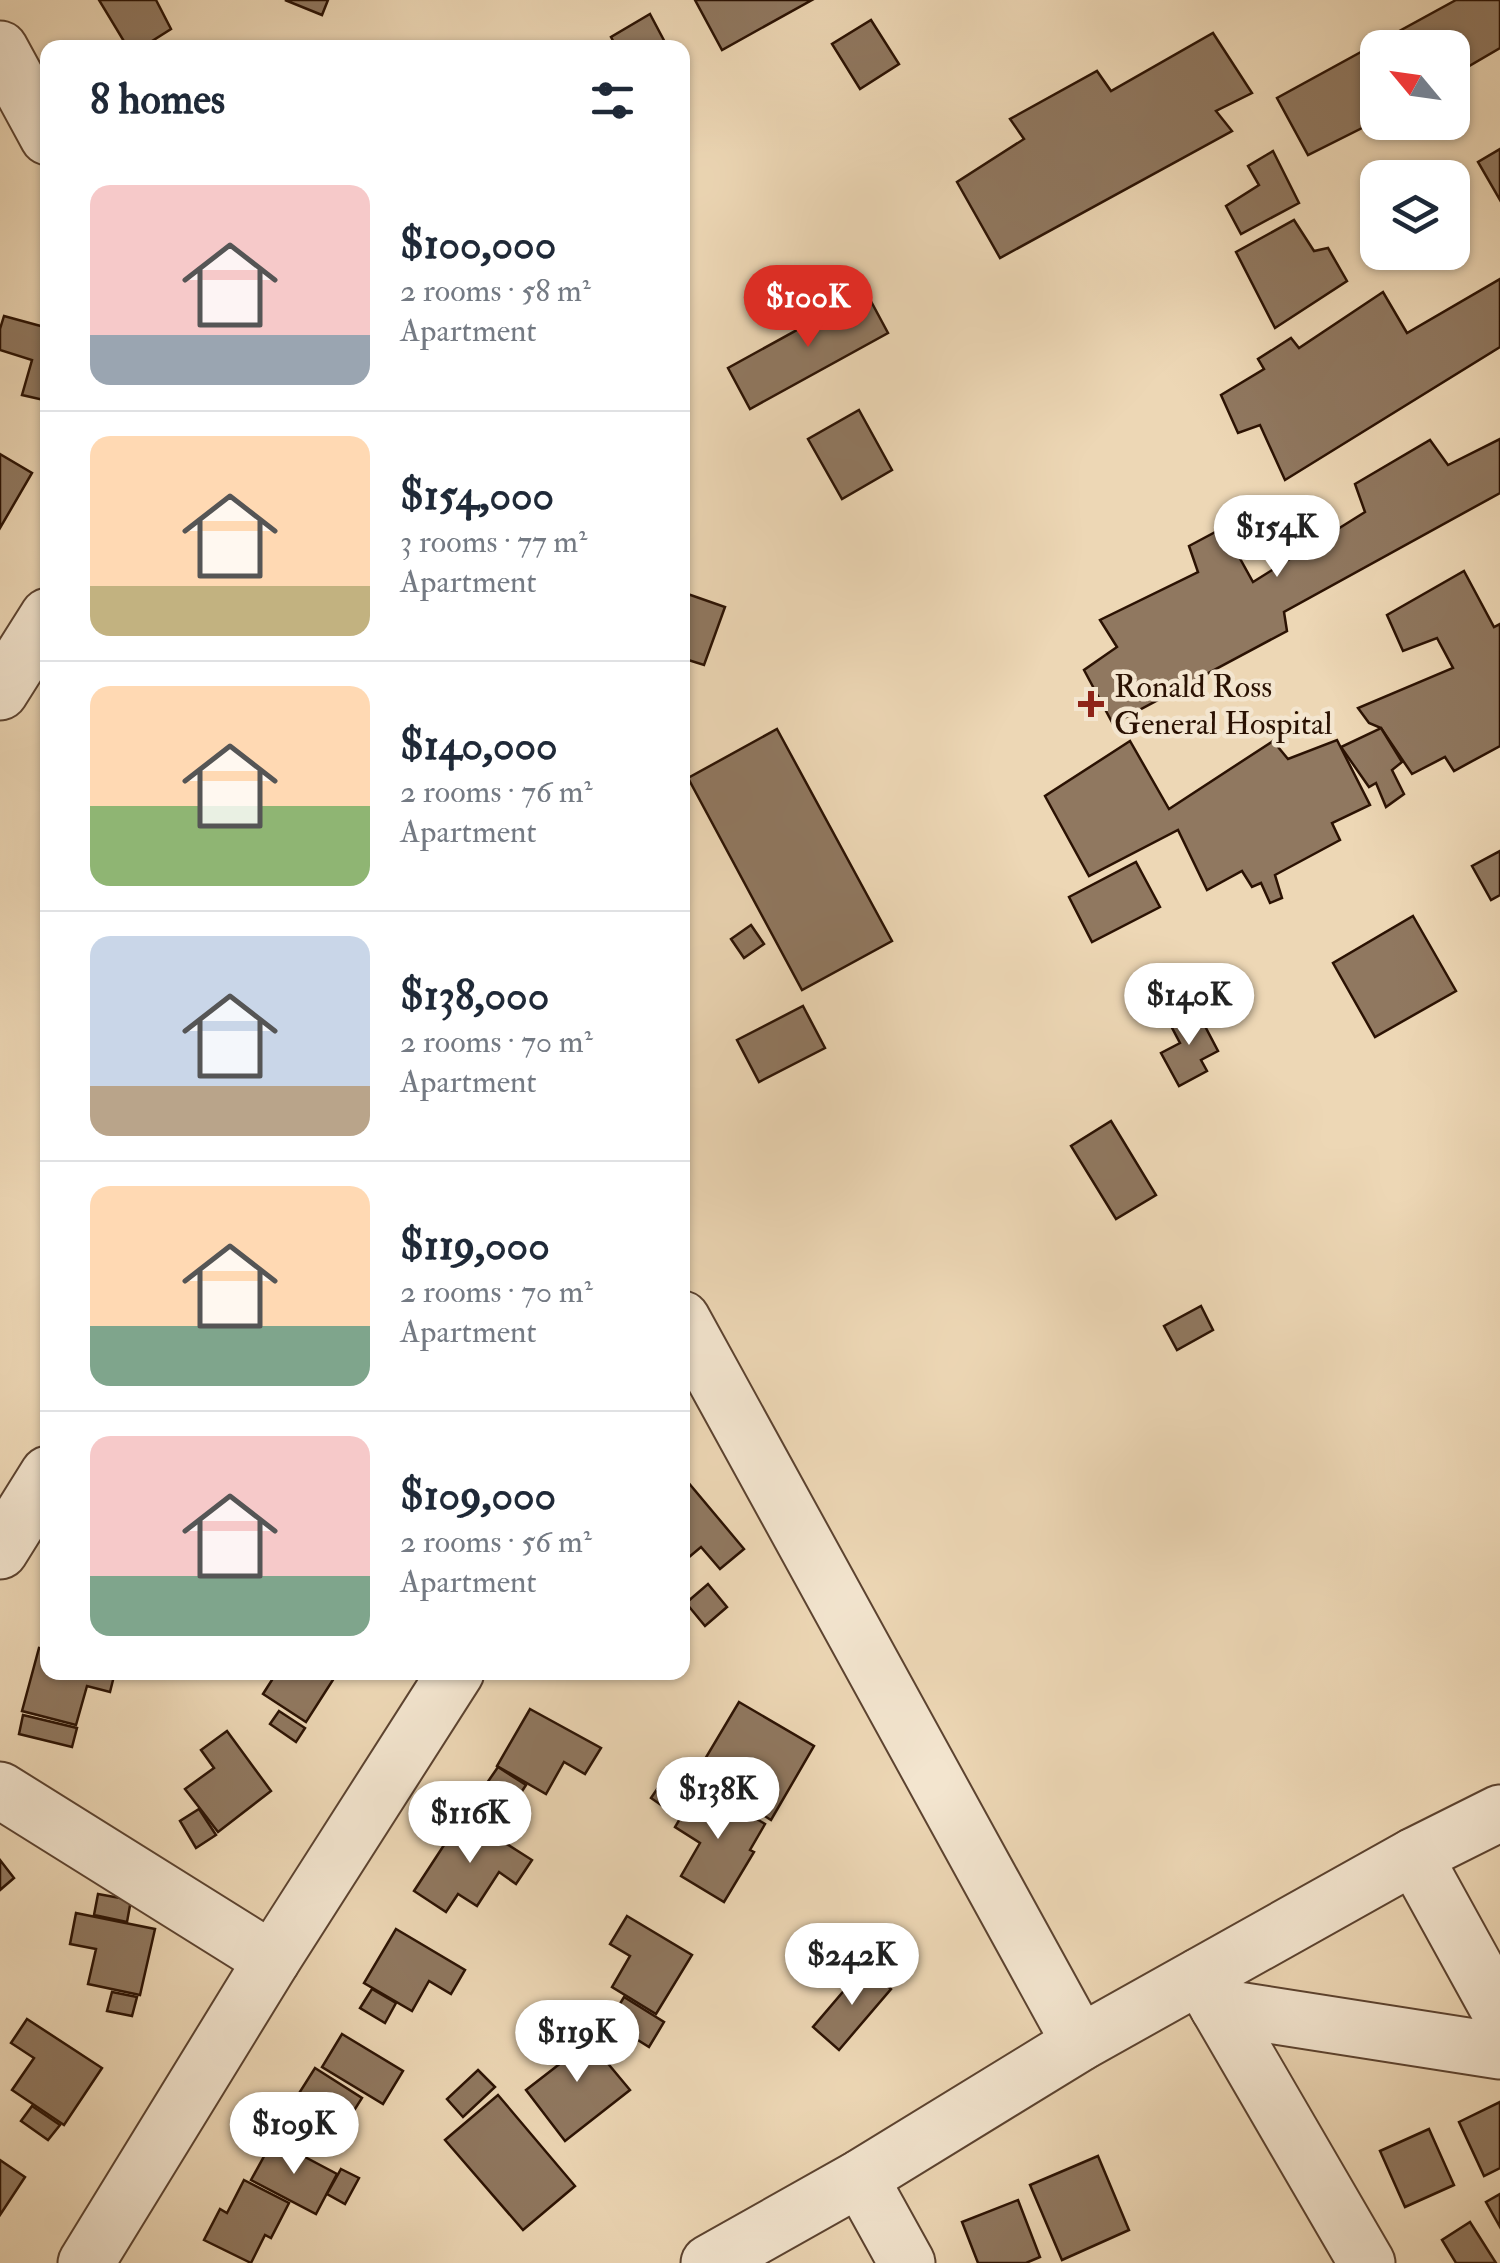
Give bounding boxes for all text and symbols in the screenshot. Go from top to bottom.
north arrow [1360,30,1470,140]
map controls [1360,30,1470,270]
icon: filters [585,73,640,128]
text: 8 homes [90,74,225,126]
button: layers [1360,160,1470,270]
text: $100,000 [400,219,556,271]
icon: home [170,225,290,345]
pin: $100K [738,265,878,350]
text: 2 rooms · 58 m² [400,271,591,311]
text: $100K [766,277,850,317]
text: Apartment [400,311,537,351]
text: $154,000 [400,470,554,522]
icon: home [170,476,290,596]
pin: $154K [1207,495,1347,580]
text: $154K [1236,507,1318,547]
text: 3 rooms · 77 m² [400,522,587,562]
text: Apartment [400,562,537,602]
place label: Ronald Ross General Hospital [1114,667,1332,744]
marker: Ronald Ross General Hospital [1078,691,1104,717]
text: $140,000 [400,720,558,772]
icon: home [170,726,290,846]
text: 2 rooms · 76 m² [400,772,593,812]
text: Apartment [400,812,537,852]
pin: $140K [1119,963,1259,1048]
text: $138,000 [400,970,549,1022]
text: $140K [1146,975,1232,1015]
icon: home [170,976,290,1096]
text: 2 rooms · 70 m² [400,1022,593,1062]
text: Apartment [400,1062,537,1102]
text: $119,000 [400,1220,550,1272]
icon: home [170,1226,290,1346]
text: 2 rooms · 70 m² [400,1272,593,1312]
text: Apartment [400,1312,537,1352]
text: $109,000 [400,1470,556,1522]
icon: home [170,1476,290,1596]
text: 2 rooms · 56 m² [400,1522,592,1562]
text: Apartment [400,1562,537,1602]
pin: $138K [648,1757,788,1842]
text: $138K [678,1769,758,1809]
pin: $116K [400,1781,540,1866]
text: $116K [430,1793,510,1833]
pin: $242K [782,1923,922,2008]
text: $242K [807,1935,897,1975]
pin: $119K [507,2000,647,2085]
text: $119K [537,2012,617,2052]
pin: $109K [224,2092,364,2177]
text: $109K [252,2104,336,2144]

